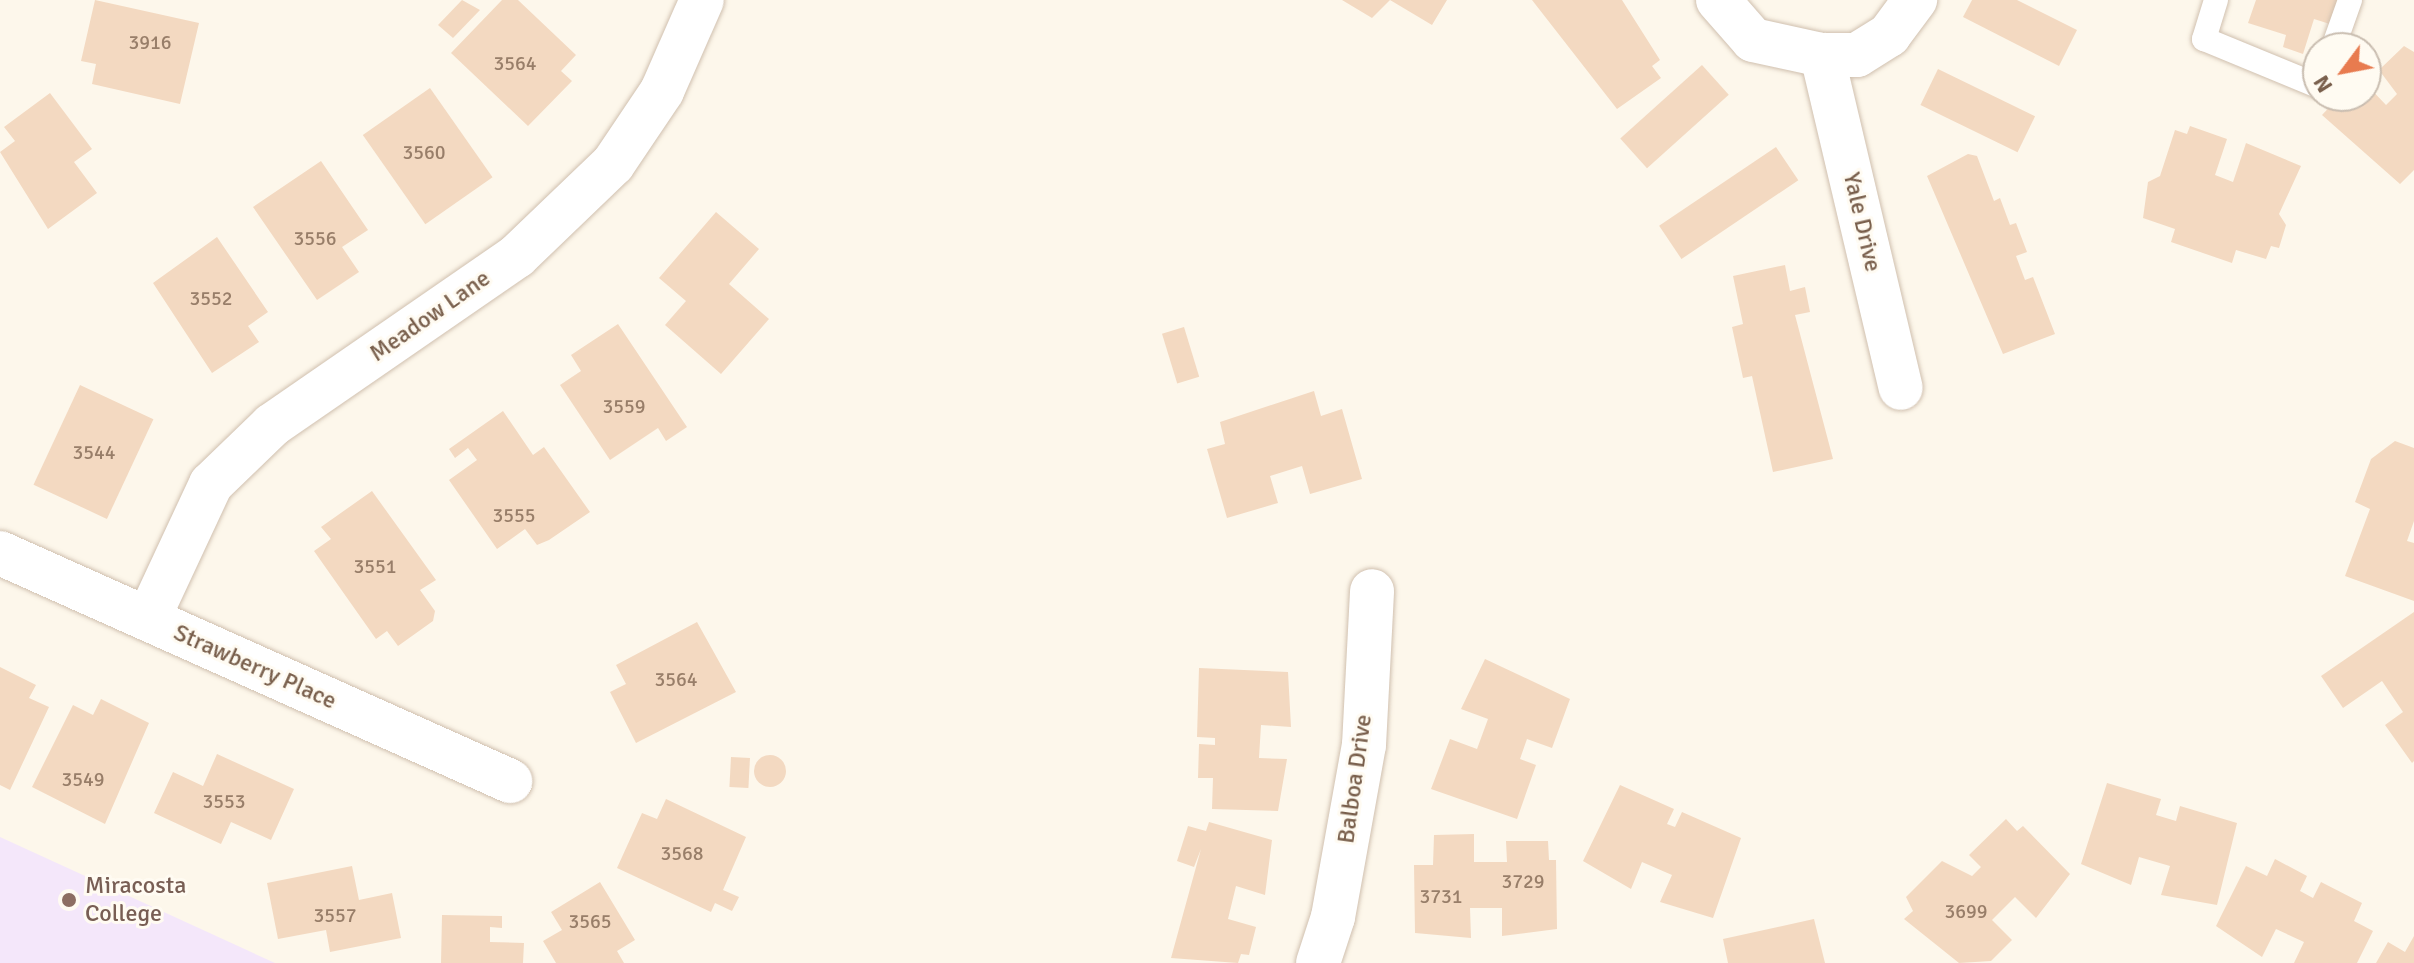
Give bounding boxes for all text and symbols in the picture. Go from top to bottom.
house number: 3916 [128,30,172,54]
north arrow [2302,32,2382,112]
house number: 3564 [493,51,537,75]
text: N [2307,70,2338,98]
house number: 3560 [402,140,446,164]
street label: Yale Drive [1837,170,1887,274]
house number: 3556 [293,226,337,250]
street label: Meadow Lane [364,264,496,368]
house number: 3552 [189,286,233,310]
house number: 3559 [602,394,646,418]
house number: 3544 [72,440,116,464]
house number: 3555 [492,503,536,527]
house number: 3551 [353,554,397,578]
street label: Strawberry Place [169,618,341,716]
house number: 3564 [654,667,698,691]
street label: Balboa Drive [1332,713,1378,845]
house number: 3549 [61,767,105,791]
house number: 3553 [202,789,246,813]
house number: 3568 [660,841,704,865]
house number: 3729 [1501,869,1545,893]
place label: Miracosta College [85,872,186,928]
house number: 3731 [1419,884,1463,908]
marker: Miracosta College [60,891,78,909]
house number: 3699 [1944,899,1988,923]
house number: 3557 [313,903,357,927]
house number: 3565 [568,909,612,933]

